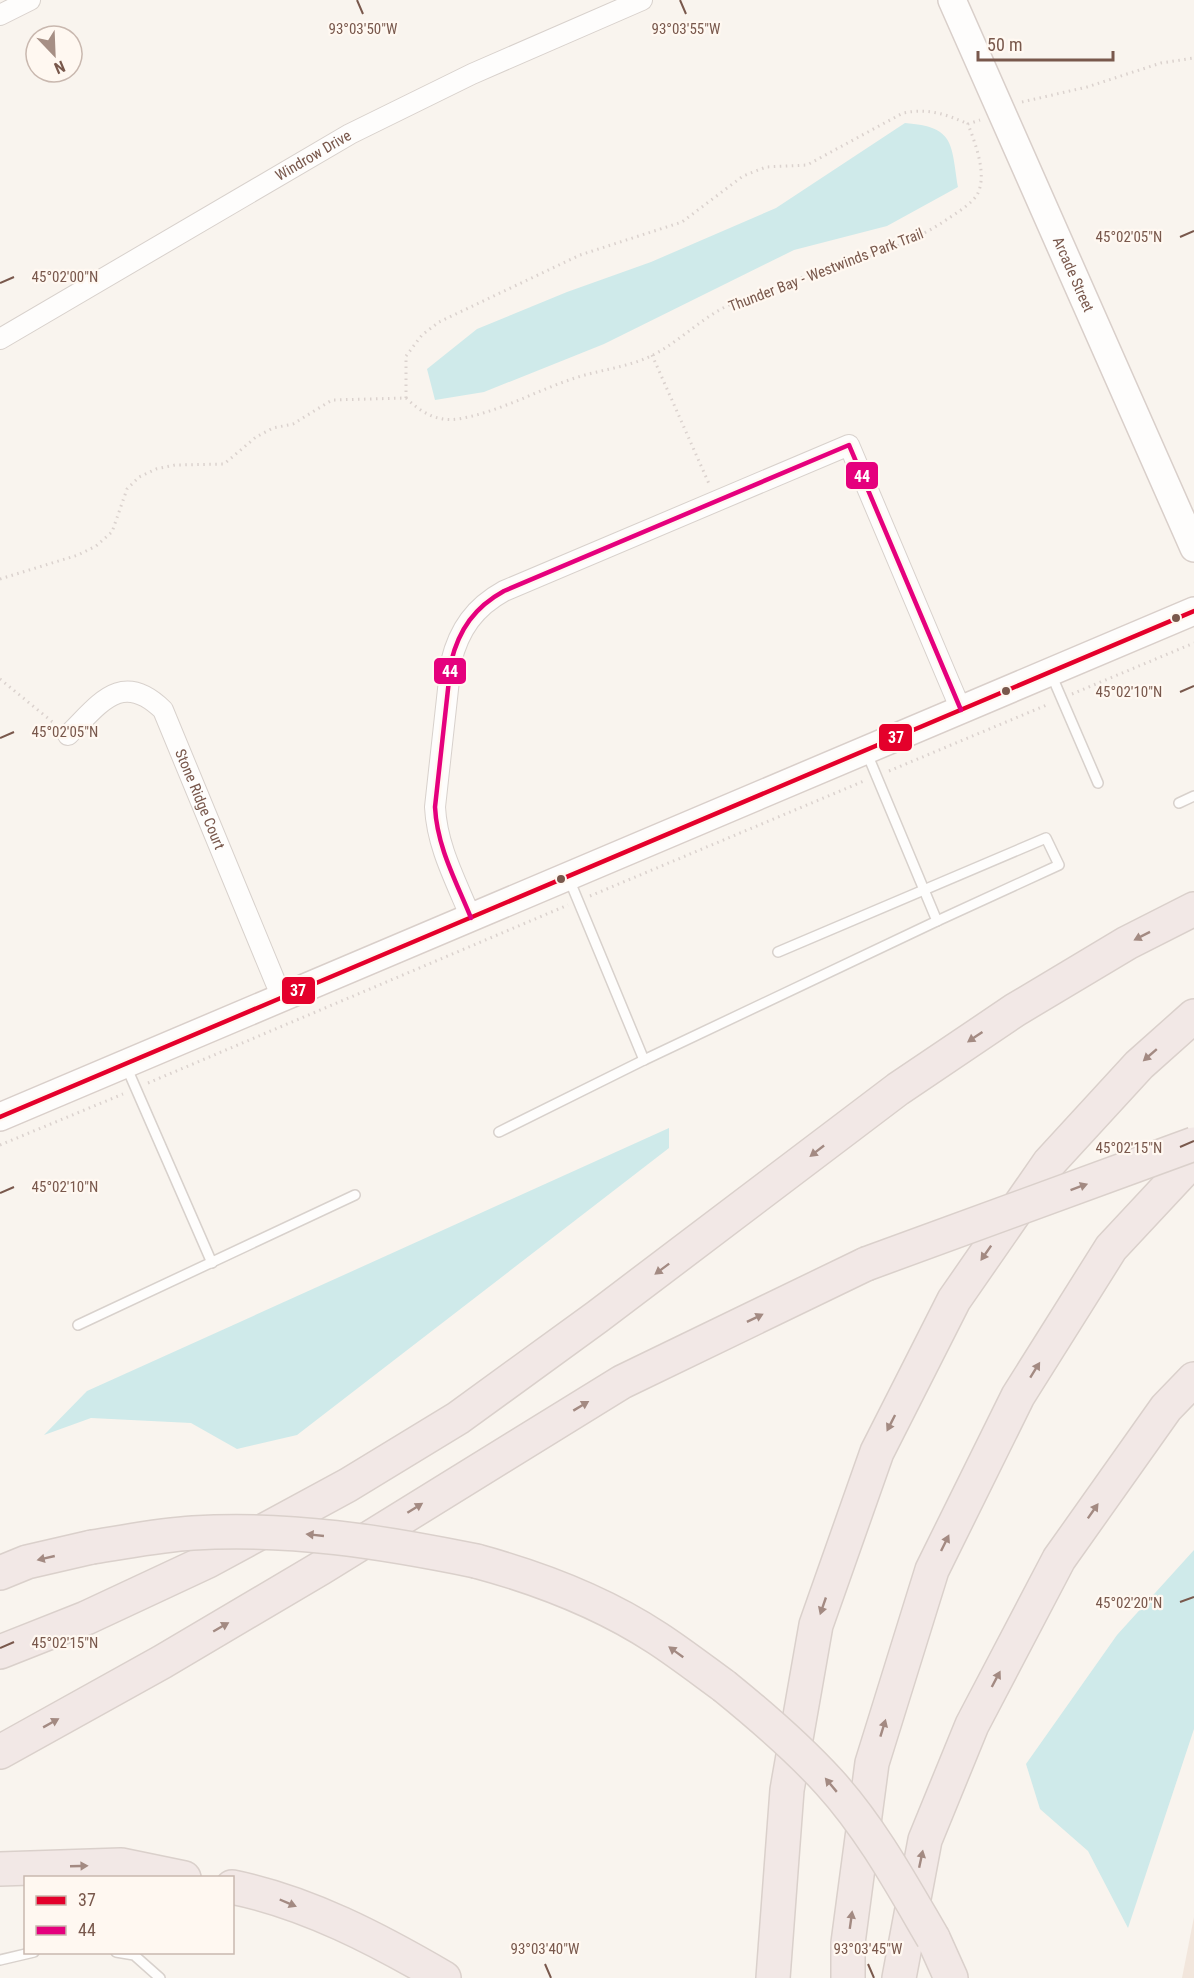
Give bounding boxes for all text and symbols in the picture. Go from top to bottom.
text: 93°03'50"W [329,20,398,38]
text: 93°03'55"W [652,20,721,38]
north arrow [24,24,84,84]
scale bar [978,24,1113,62]
text: 50 m [987,34,1022,55]
text: N [51,57,68,78]
street label: Windrow Drive [272,126,354,185]
street label: Thunder Bay - Westwinds Park Trail [726,224,926,316]
text: 45°02'05"N [1096,228,1162,246]
street label: Arcade Street [1049,234,1098,315]
text: 45°02'00"N [32,268,98,286]
line badge: 44 [845,461,879,490]
text: 44 [854,467,870,486]
unlabelled marker [1170,612,1182,624]
line badge: 44 [433,657,467,685]
text: 44 [442,662,458,681]
text: 45°02'10"N [1096,683,1162,701]
unlabelled marker [1000,685,1012,697]
text: 45°02'05"N [32,723,98,741]
line badge: 37 [878,723,913,752]
text: 37 [888,728,904,747]
street label: Stone Ridge Court [171,746,229,852]
unlabelled marker [555,873,567,885]
one-way arrow [1133,931,1150,941]
line badge: 37 [281,976,316,1005]
text: 37 [290,981,306,1000]
one-way arrow [967,1031,983,1042]
one-way arrow [1143,1048,1158,1061]
text: 45°02'15"N [1096,1139,1162,1157]
one-way arrow [810,1145,825,1157]
text: 45°02'10"N [32,1178,98,1196]
one-way arrow [1070,1181,1088,1191]
one-way arrow [980,1245,992,1261]
one-way arrow [654,1262,669,1274]
one-way arrow [746,1313,763,1322]
one-way arrow [1029,1362,1040,1378]
one-way arrow [573,1401,589,1412]
one-way arrow [887,1415,896,1432]
one-way arrow [407,1503,423,1514]
one-way arrow [1087,1503,1099,1519]
one-way arrow [305,1530,324,1540]
one-way arrow [941,1535,950,1552]
one-way arrow [36,1553,55,1563]
text: 45°02'20"N [1096,1594,1162,1612]
one-way arrow [817,1597,827,1615]
one-way arrow [213,1622,230,1632]
text: 45°02'15"N [32,1634,98,1652]
one-way arrow [669,1646,685,1658]
one-way arrow [991,1670,1001,1687]
one-way arrow [43,1718,60,1728]
one-way arrow [879,1719,888,1737]
one-way arrow [824,1777,837,1793]
one-way arrow [917,1849,926,1868]
one-way arrow [70,1862,89,1871]
legend [24,1876,234,1954]
text: 37 [78,1889,96,1910]
one-way arrow [280,1898,298,1908]
one-way arrow [846,1910,855,1929]
text: 44 [78,1919,96,1940]
text: 93°03'40"W [511,1940,580,1958]
text: 93°03'45"W [834,1940,903,1958]

